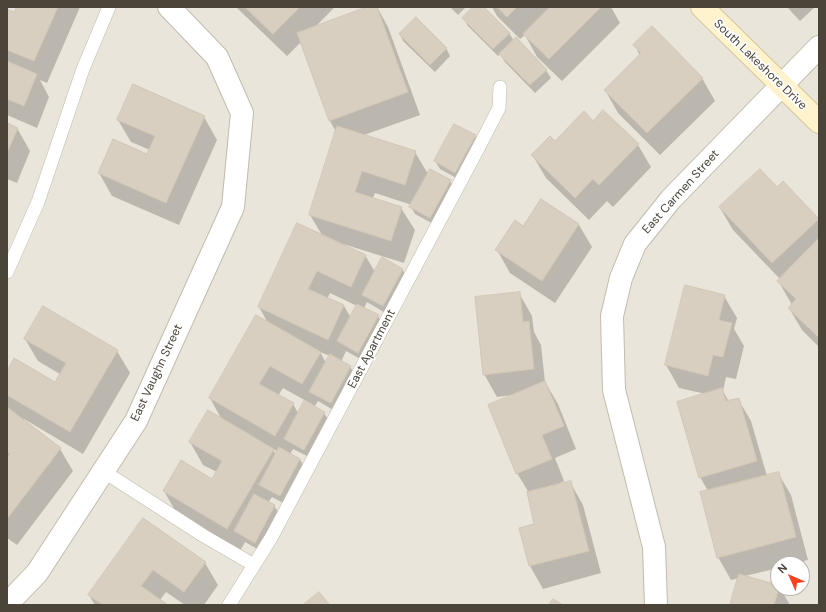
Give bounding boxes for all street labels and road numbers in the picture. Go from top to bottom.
street label: South Lakeshore Drive [711,17,809,113]
street label: East Carmen Street [639,147,723,237]
street label: East Apartment [345,307,399,391]
street label: East Vaughn Street [128,322,186,424]

